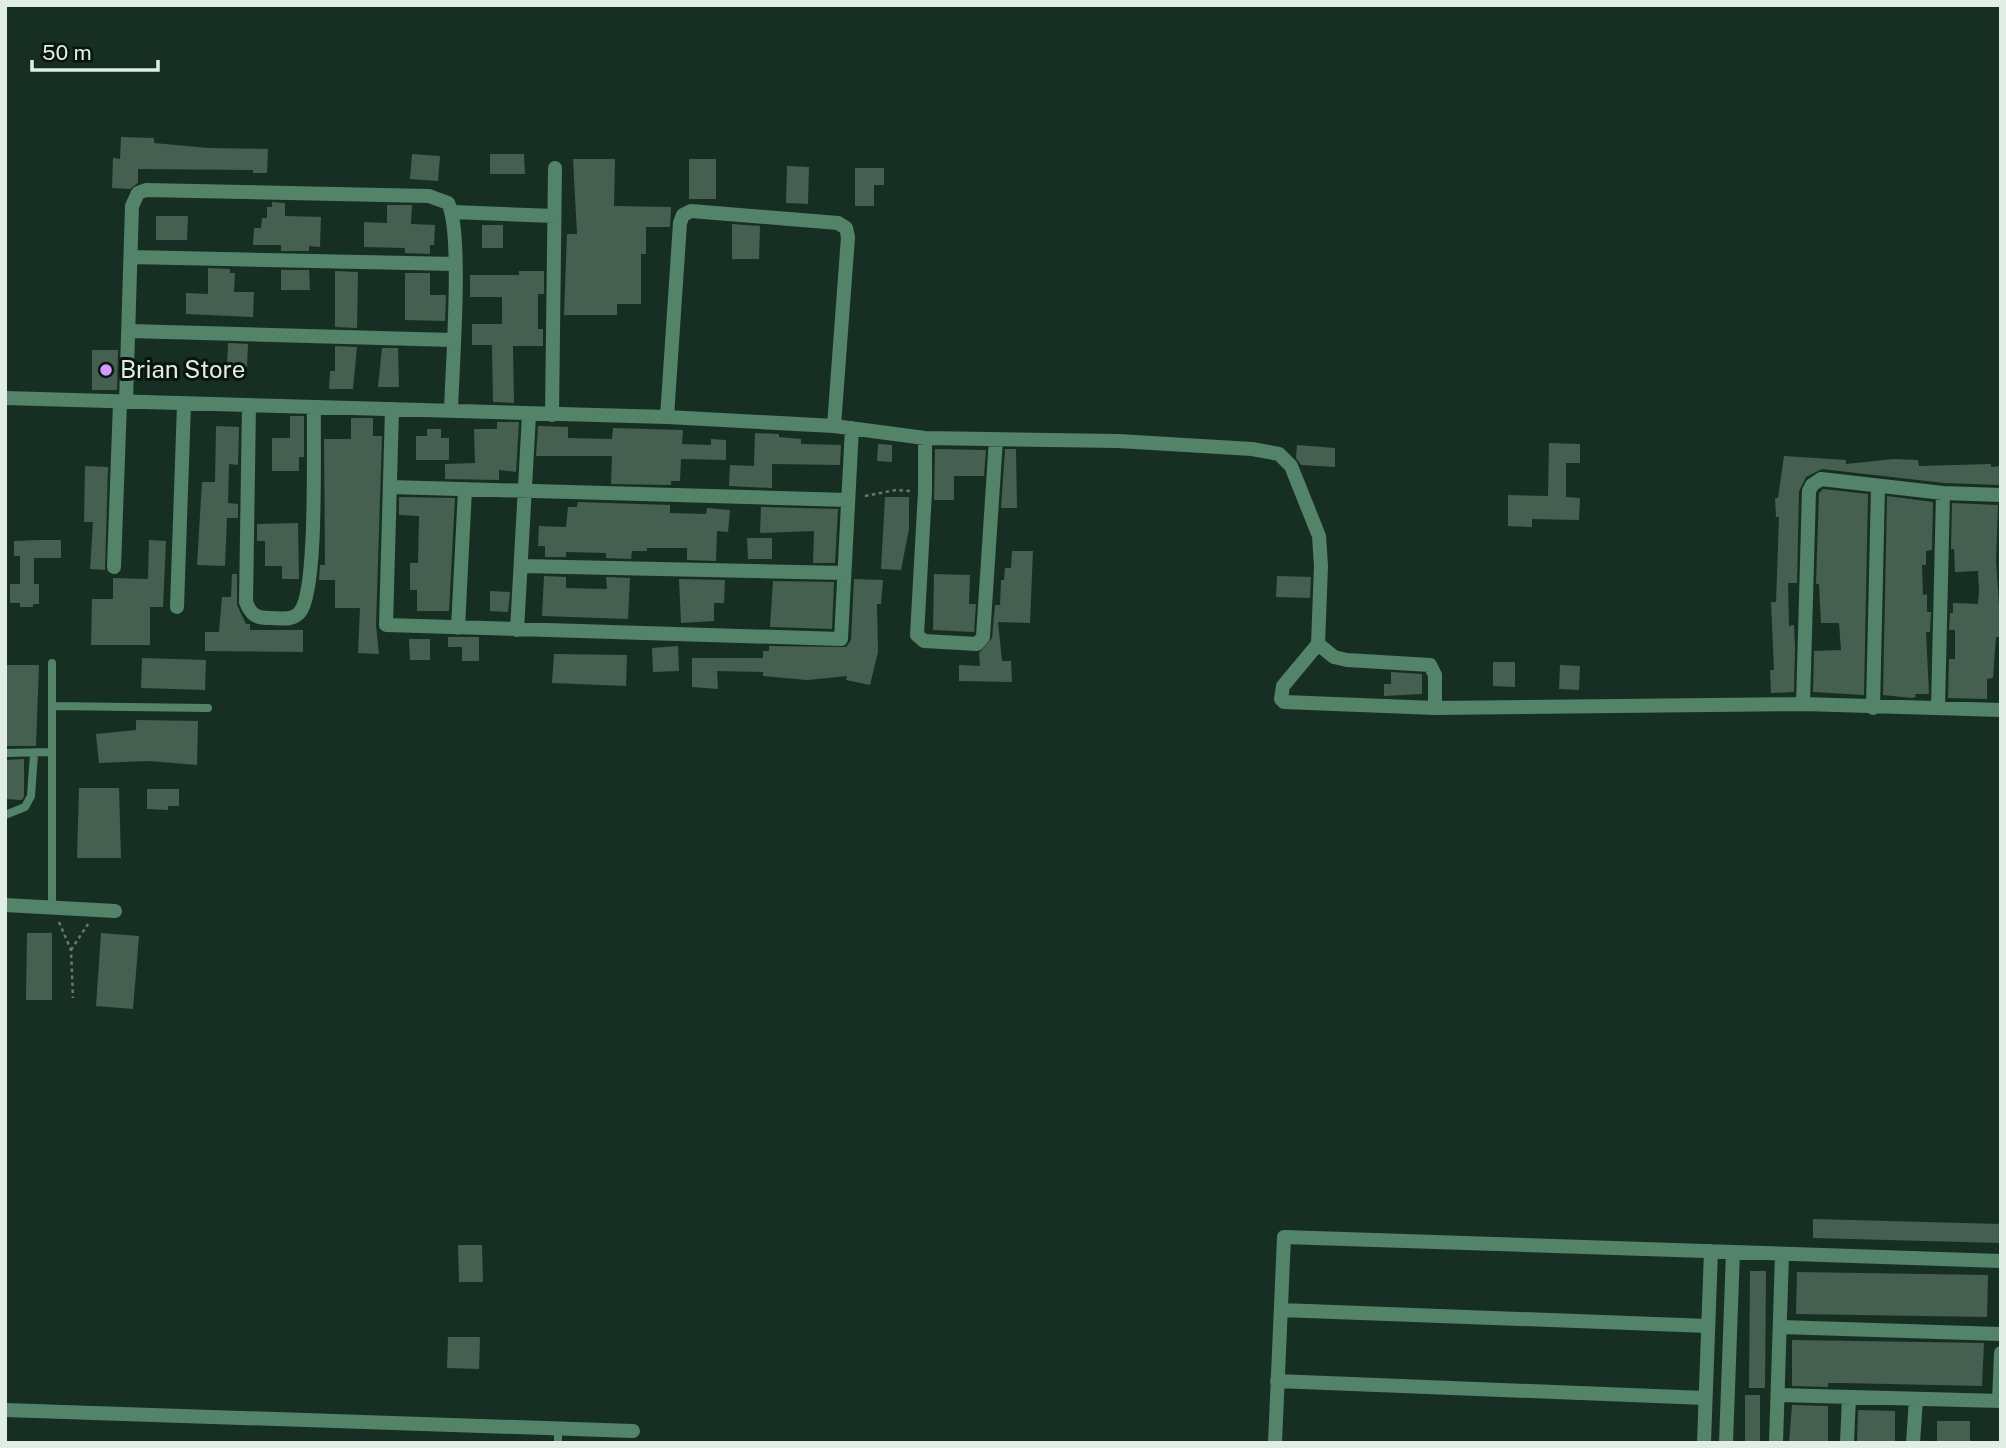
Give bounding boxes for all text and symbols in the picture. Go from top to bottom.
scale bar [32,28,158,72]
text: 50 m [42,40,92,65]
place label: Brian Store [120,355,245,383]
marker: Brian Store [98,362,114,378]

